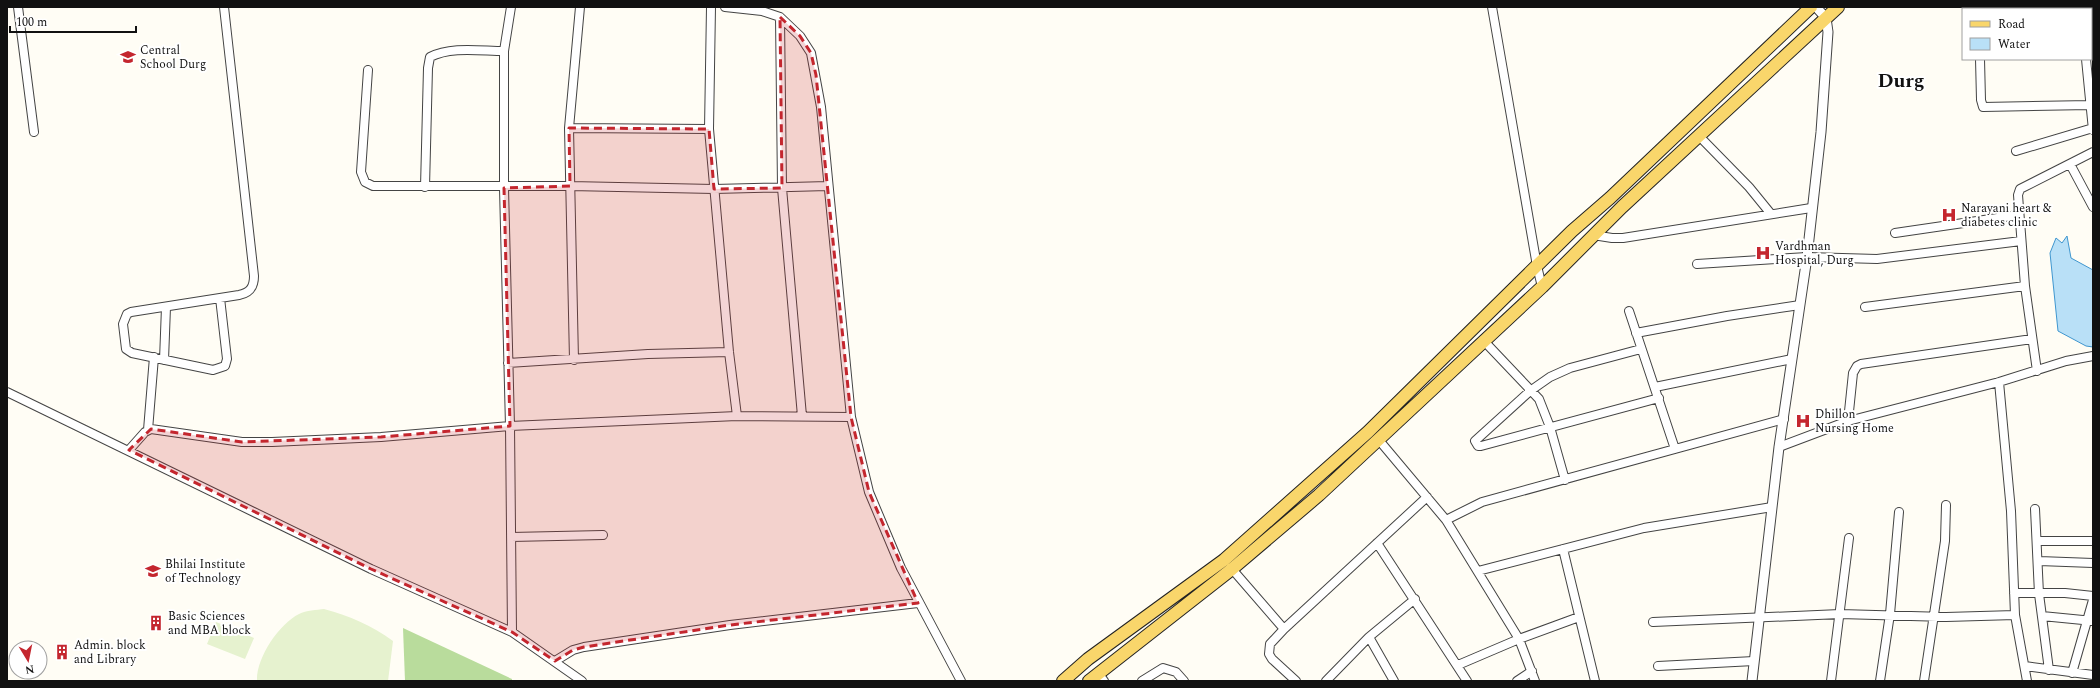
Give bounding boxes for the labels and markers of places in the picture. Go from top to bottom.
place label: Central School Durg [140,41,206,74]
school or university icon: Central School Durg [119,48,137,66]
place label: Narayani heart & diabetes clinic [1961,199,2052,232]
hospital icon: Narayani heart & diabetes clinic [1940,206,1958,224]
place label: Vardhman Hospital, Durg [1775,237,1854,270]
hospital icon: Vardhman Hospital, Durg [1754,244,1772,262]
place label: Dhillon Nursing Home [1815,405,1894,438]
hospital icon: Dhillon Nursing Home [1794,412,1812,430]
place label: Bhilai Institute of Technology [165,555,246,588]
school or university icon: Bhilai Institute of Technology [144,562,162,580]
place label: Basic Sciences and MBA block [168,607,251,640]
building icon: Basic Sciences and MBA block [147,614,165,632]
place label: Admin. block and Library [74,636,146,669]
building icon: Admin. block and Library [53,643,71,661]

